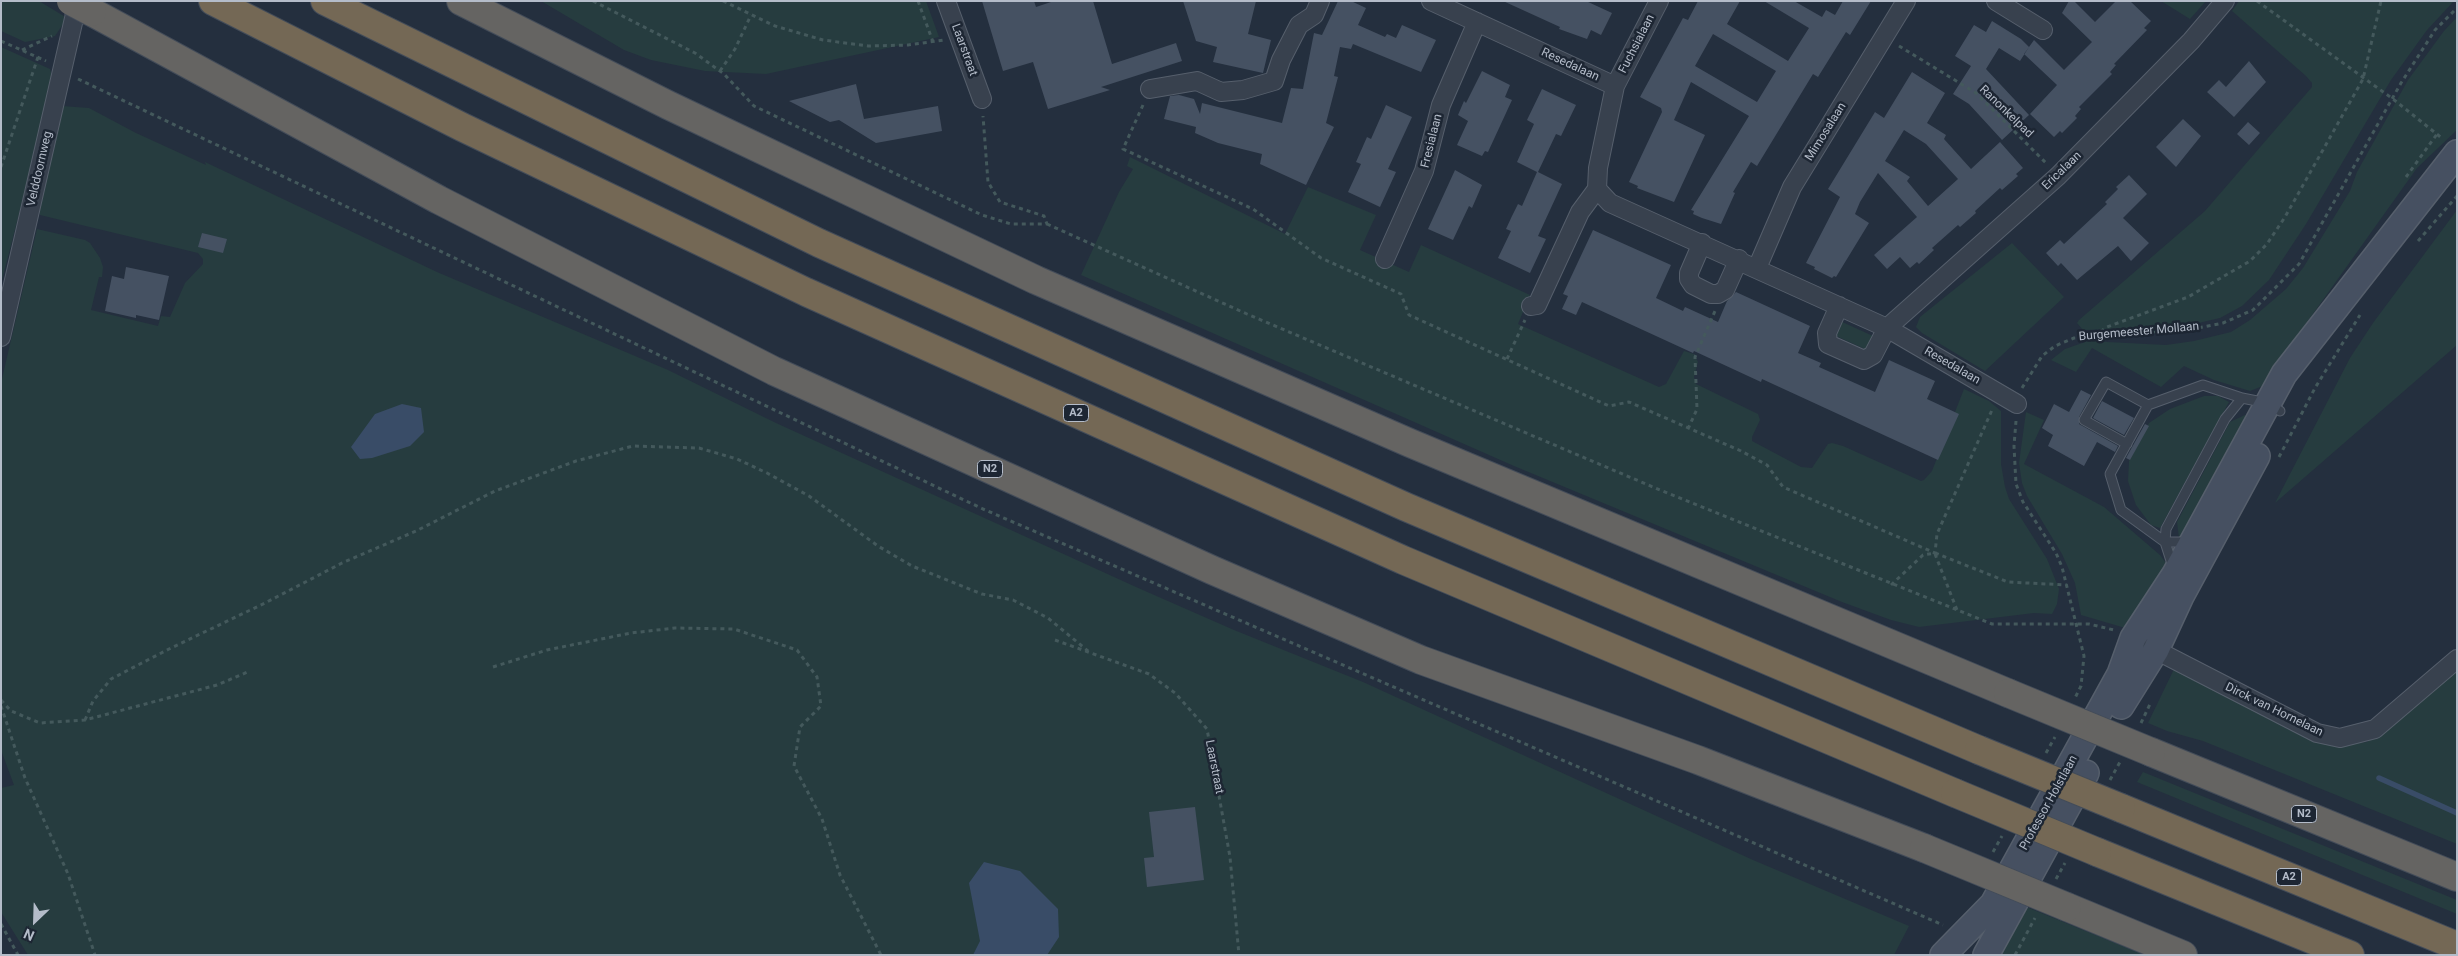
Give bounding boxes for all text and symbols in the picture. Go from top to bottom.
street label: Fuchsialaan [1616,12,1658,76]
street label: Laarstraat [948,22,980,78]
street label: Resedalaan [1539,45,1601,85]
street label: Ranonkelpad [1976,83,2036,141]
street label: Mimosalaan [1802,100,1850,164]
street label: Fresialaan [1418,113,1446,169]
street label: Velddoornweg [24,130,56,208]
street label: Ericalaan [2039,149,2085,193]
street label: Burgemeester Mollaan [2078,320,2200,344]
street label: Resedalaan [1921,344,1983,388]
road number: A2 [1064,404,1088,422]
road number: N2 [978,460,1002,478]
street label: Dirck van Hornelaan [2223,680,2325,740]
street label: Laarstraat [1202,739,1226,795]
street label: Professor Holstlaan [2017,753,2081,853]
road number: N2 [2292,806,2316,822]
road number: A2 [2276,869,2302,886]
north arrow [10,896,60,946]
text: N [21,925,37,944]

